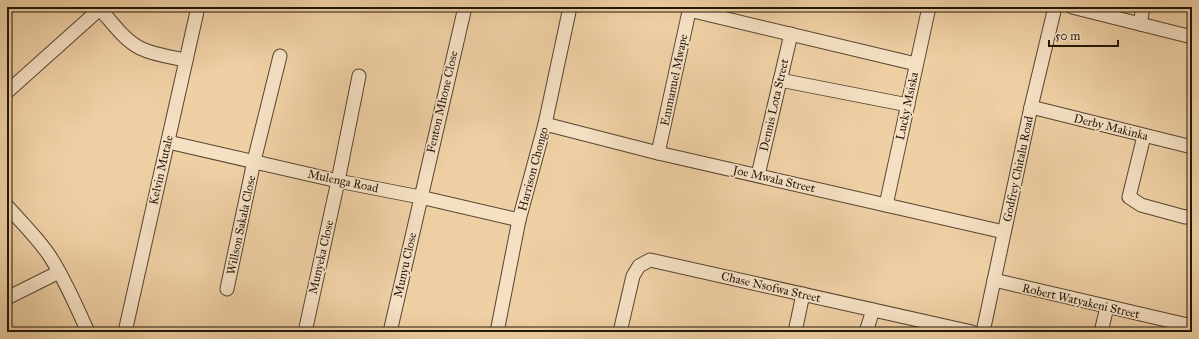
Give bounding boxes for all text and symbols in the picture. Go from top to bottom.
scale bar [1049,22,1118,48]
text: 50 m [1055,29,1080,43]
street label: Emmanuel Mwape [657,33,691,127]
street label: Fenton Mhone Close [423,49,461,155]
street label: Dennis Lota Street [757,57,792,153]
street label: Lucky Msiska [893,70,921,141]
street label: Derby Makinka [1072,111,1151,143]
street label: Godfrey Chitalu Road [1000,115,1036,223]
street label: Harrison Chongo [515,125,552,213]
street label: Kelvin Mutale [146,134,176,206]
street label: Joe Mwala Street [729,162,817,196]
street label: Mulenga Road [306,167,380,196]
street label: Willson Sakala Close [224,174,258,276]
street label: Munyeka Close [306,219,336,295]
street label: Munyu Close [391,231,419,299]
street label: Chase Nsofwa Street [720,269,823,305]
street label: Robert Watyakeni Street [1021,281,1142,321]

